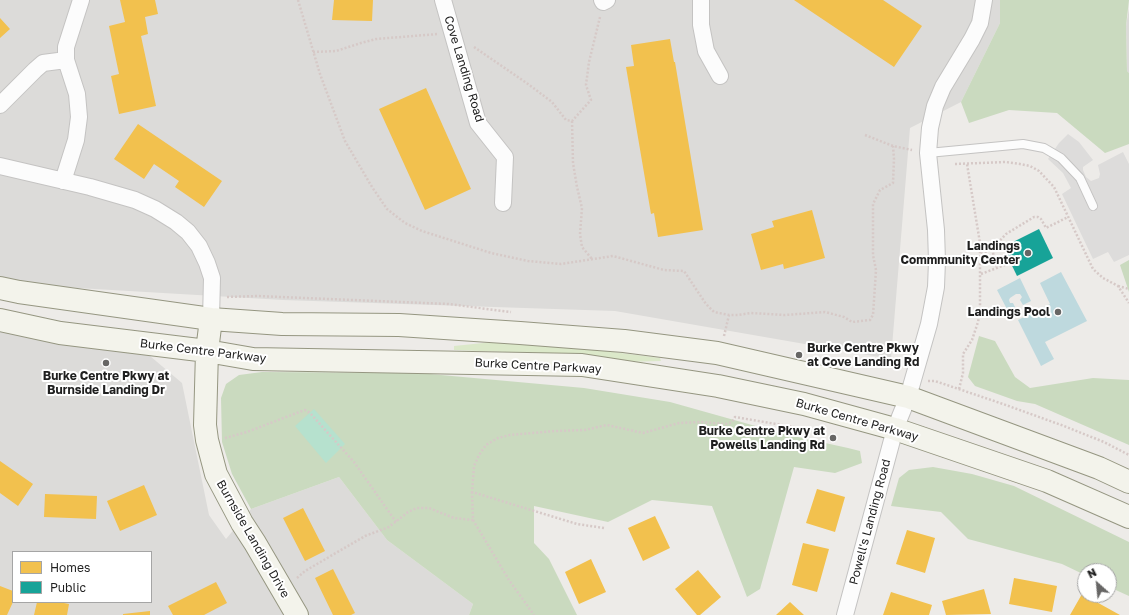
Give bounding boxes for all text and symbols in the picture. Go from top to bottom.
street label: Cove Landing Road [441,14,487,124]
place label: Landings Commmunity Center [901,239,1020,267]
marker: Landings Commmunity Center [1023,248,1033,258]
place label: Landings Pool [967,305,1050,319]
marker: Landings Pool [1053,307,1063,317]
street label: Burke Centre Parkway [139,336,267,366]
place label: Burke Centre Pkwy at Cove Landing Rd [807,341,919,369]
marker: Burke Centre Pkwy at Cove Landing Rd [794,350,804,360]
street label: Burke Centre Parkway [474,355,602,377]
marker: Burke Centre Pkwy at Burnside Landing Dr [101,358,111,368]
place label: Burke Centre Pkwy at Burnside Landing Dr [43,369,169,397]
street label: Burke Centre Parkway [794,396,920,444]
place label: Burke Centre Pkwy at Powells Landing Rd [698,424,825,452]
marker: Burke Centre Pkwy at Powells Landing Rd [828,433,838,443]
street label: Powell's Landing Road [846,458,894,586]
street label: Burnside Landing Drive [213,478,293,600]
legend [12,551,152,603]
text: Homes [50,560,90,575]
north arrow [1077,563,1117,603]
text: N [1085,565,1098,580]
text: Public [50,580,86,595]

